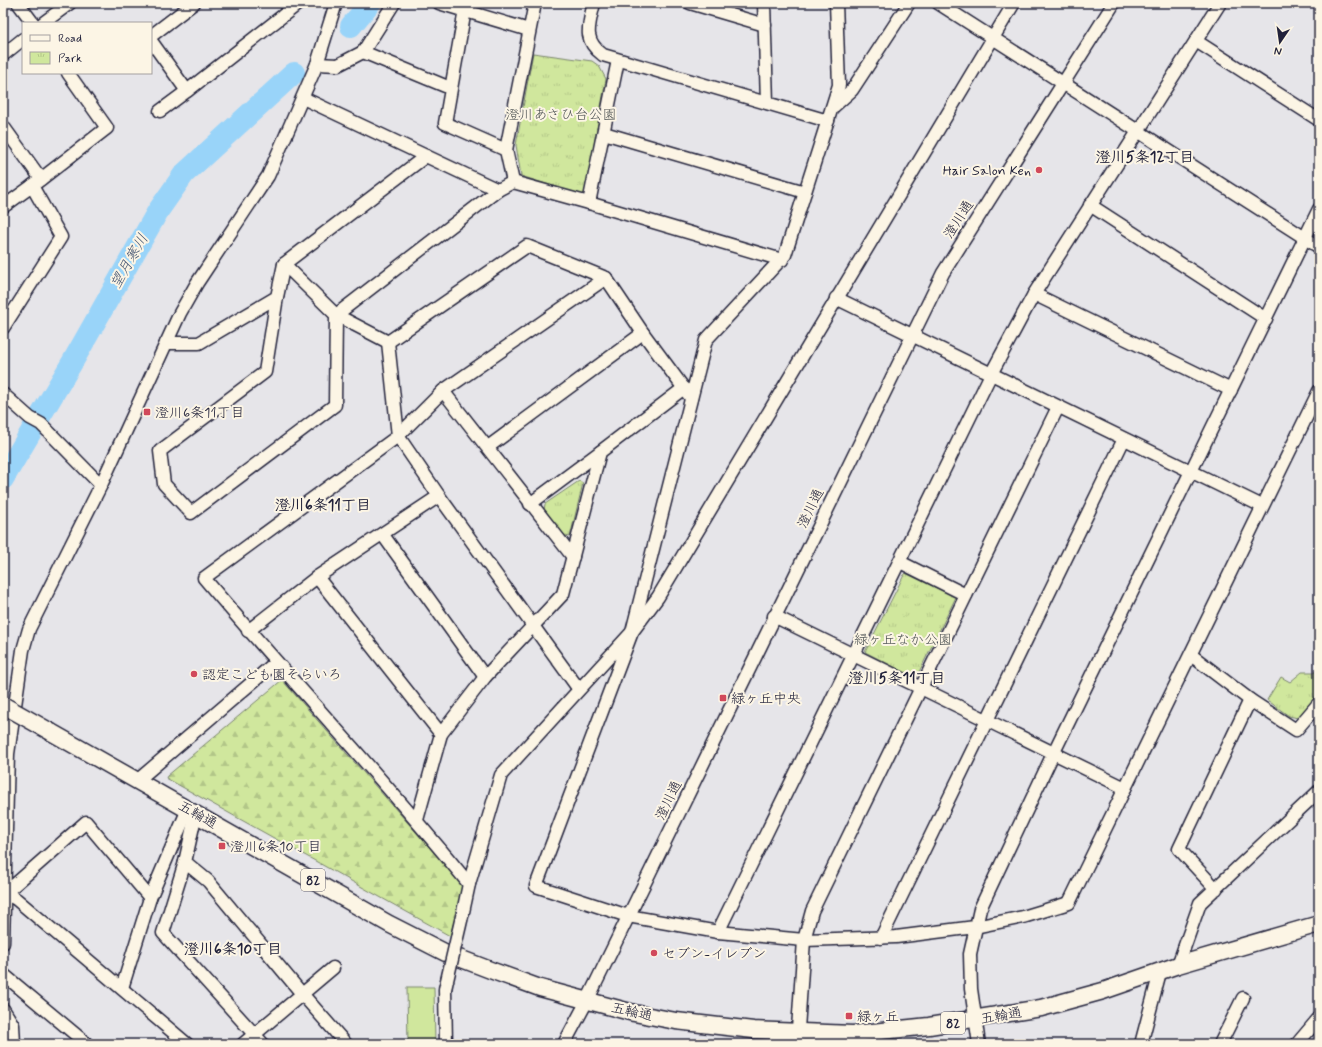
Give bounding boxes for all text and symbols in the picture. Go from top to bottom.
legend [22,22,152,74]
north arrow [1260,22,1300,62]
text: Road [58,31,82,47]
text: N [1273,43,1283,58]
text: Park [58,51,82,67]
park label: 澄川あさひ台公園 [505,106,617,124]
district label: 澄川5条12丁目 [1096,148,1194,168]
place label: Hair Salon Ken [943,162,1031,180]
marker: Hair Salon Ken [1034,165,1044,175]
street label: 澄川通 [940,197,978,242]
water label: 望月寒川 [106,231,154,292]
place label: 澄川6条11丁目 [155,404,244,422]
marker: 澄川6条11丁目 [142,407,152,417]
street label: 澄川通 [794,486,828,531]
district label: 澄川6条11丁目 [275,496,371,516]
park label: 緑ヶ丘なか公園 [854,631,952,649]
place label: 認定こども園そらいろ [202,666,342,684]
marker: 認定こども園そらいろ [189,669,199,679]
district label: 澄川5条11丁目 [848,669,946,689]
place label: 緑ヶ丘中央 [731,690,801,708]
marker: 緑ヶ丘中央 [718,693,728,703]
street label: 澄川通 [652,778,686,823]
street label: 五輪通 [175,797,220,833]
place label: 澄川6条10丁目 [230,838,321,856]
marker: 澄川6条10丁目 [217,841,227,851]
road number: 82 [301,869,325,891]
district label: 澄川6条10丁目 [184,940,282,960]
place label: セブン-イレブン [662,945,766,963]
marker: セブン-イレブン [649,948,659,958]
street label: 五輪通 [609,999,654,1025]
street label: 五輪通 [979,1003,1023,1028]
place label: 緑ヶ丘 [857,1008,899,1026]
marker: 緑ヶ丘 [844,1011,854,1021]
road number: 82 [941,1012,965,1034]

